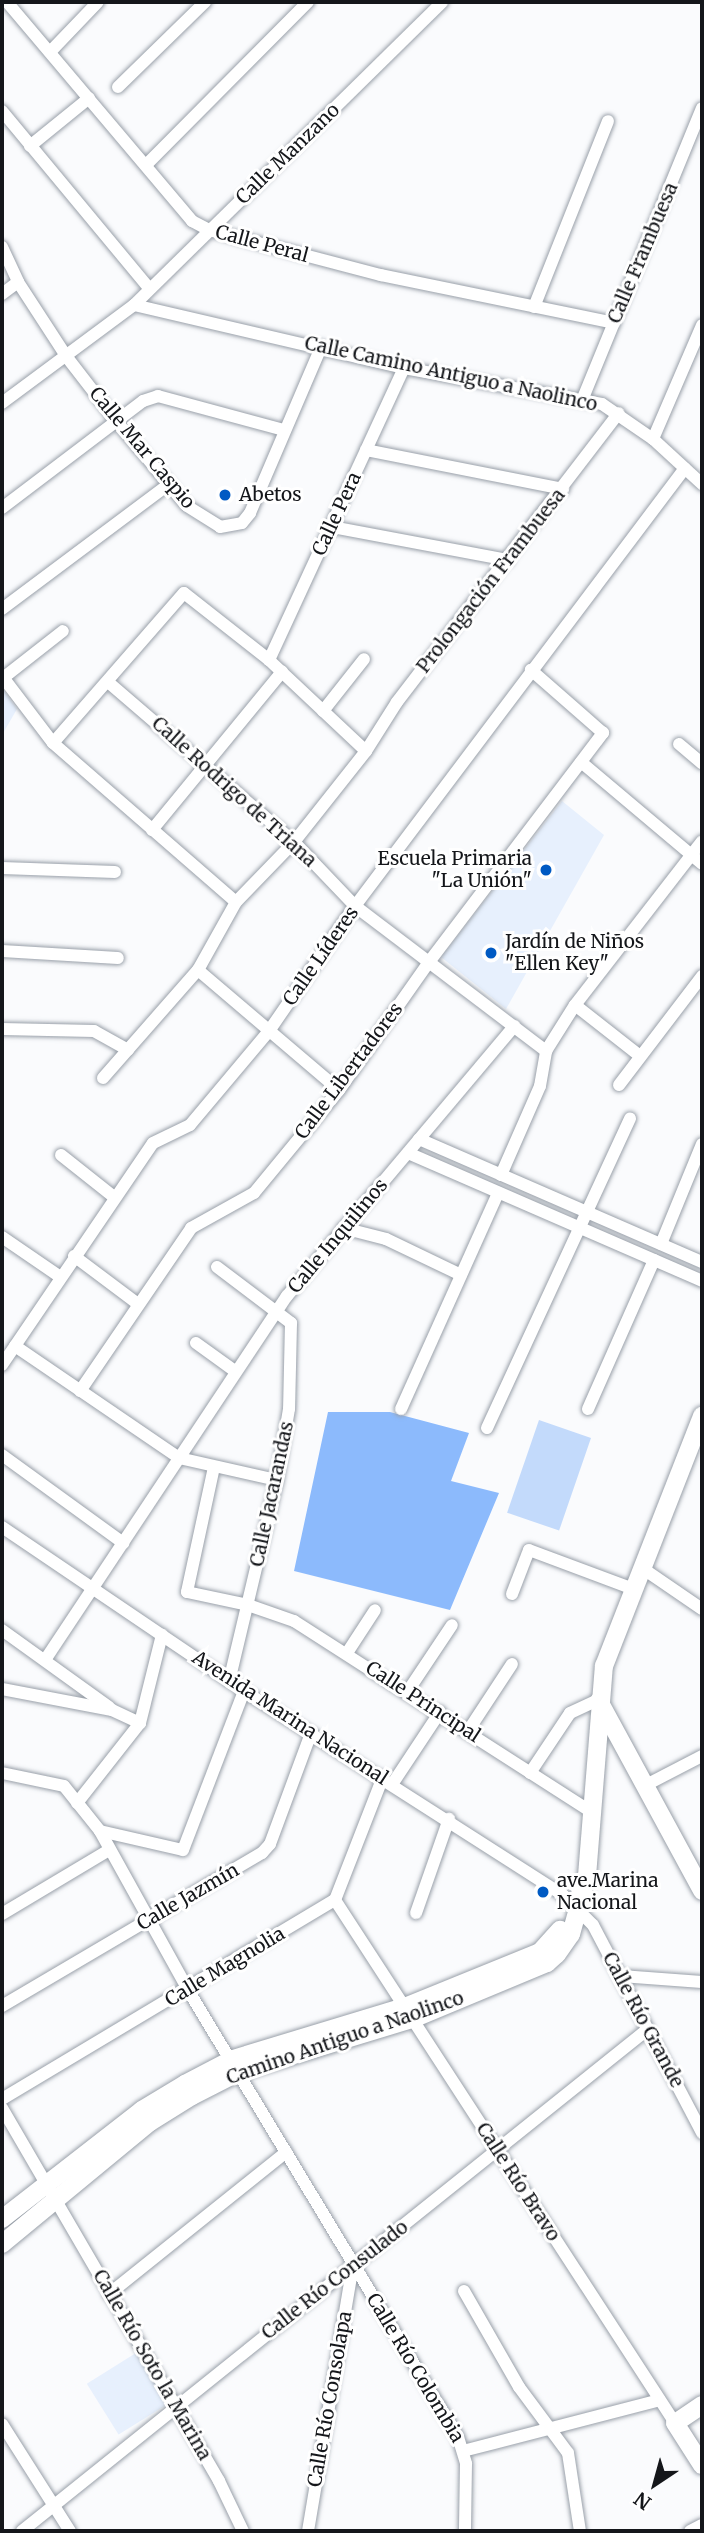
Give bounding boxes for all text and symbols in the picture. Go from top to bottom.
street label: Calle Manzano [231,99,345,209]
street label: Calle Frambuesa [603,179,683,327]
street label: Calle Peral [213,221,311,267]
street label: Calle Camino Antiguo a Naolinco [303,332,599,416]
street label: Calle Mar Caspio [84,383,200,513]
street label: Calle Pera [308,469,366,559]
place label: Abetos [239,484,302,506]
street label: Prolongación Frambuesa [412,484,570,678]
marker: Abetos [217,487,233,503]
street label: Calle Rodrigo de Triana [147,712,321,872]
place label: Escuela Primaria "La Unión" [378,848,532,892]
marker: Escuela Primaria "La Unión" [538,862,554,878]
street label: Calle Líderes [278,902,364,1010]
place label: Jardín de Niños "Ellen Key" [505,931,644,975]
marker: Jardín de Niños "Ellen Key" [483,945,499,961]
street label: Calle Libertadores [290,998,408,1144]
street label: Calle Inquilinos [283,1174,393,1298]
street label: Calle Jacarandas [245,1419,299,1569]
street label: Avenida Marina Nacional [188,1646,392,1790]
street label: Calle Principal [361,1656,485,1748]
street label: Calle Jazmín [133,1859,243,1935]
place label: ave.Marina Nacional [557,1870,658,1914]
marker: ave.Marina Nacional [535,1884,551,1900]
street label: Calle Magnolia [161,1922,289,2012]
street label: Calle Río Grande [598,1948,688,2092]
street label: Camino Antiguo a Naolinco [223,1987,467,2089]
street label: Calle Río Bravo [471,2119,565,2245]
street label: Calle Río Consulado [257,2216,413,2344]
street label: Calle Río Soto la Marina [88,2266,216,2464]
street label: Calle Río Colombia [361,2289,469,2447]
street label: Calle Río Consolapa [303,2309,357,2489]
north arrow [620,2449,690,2519]
text: N [630,2487,656,2515]

